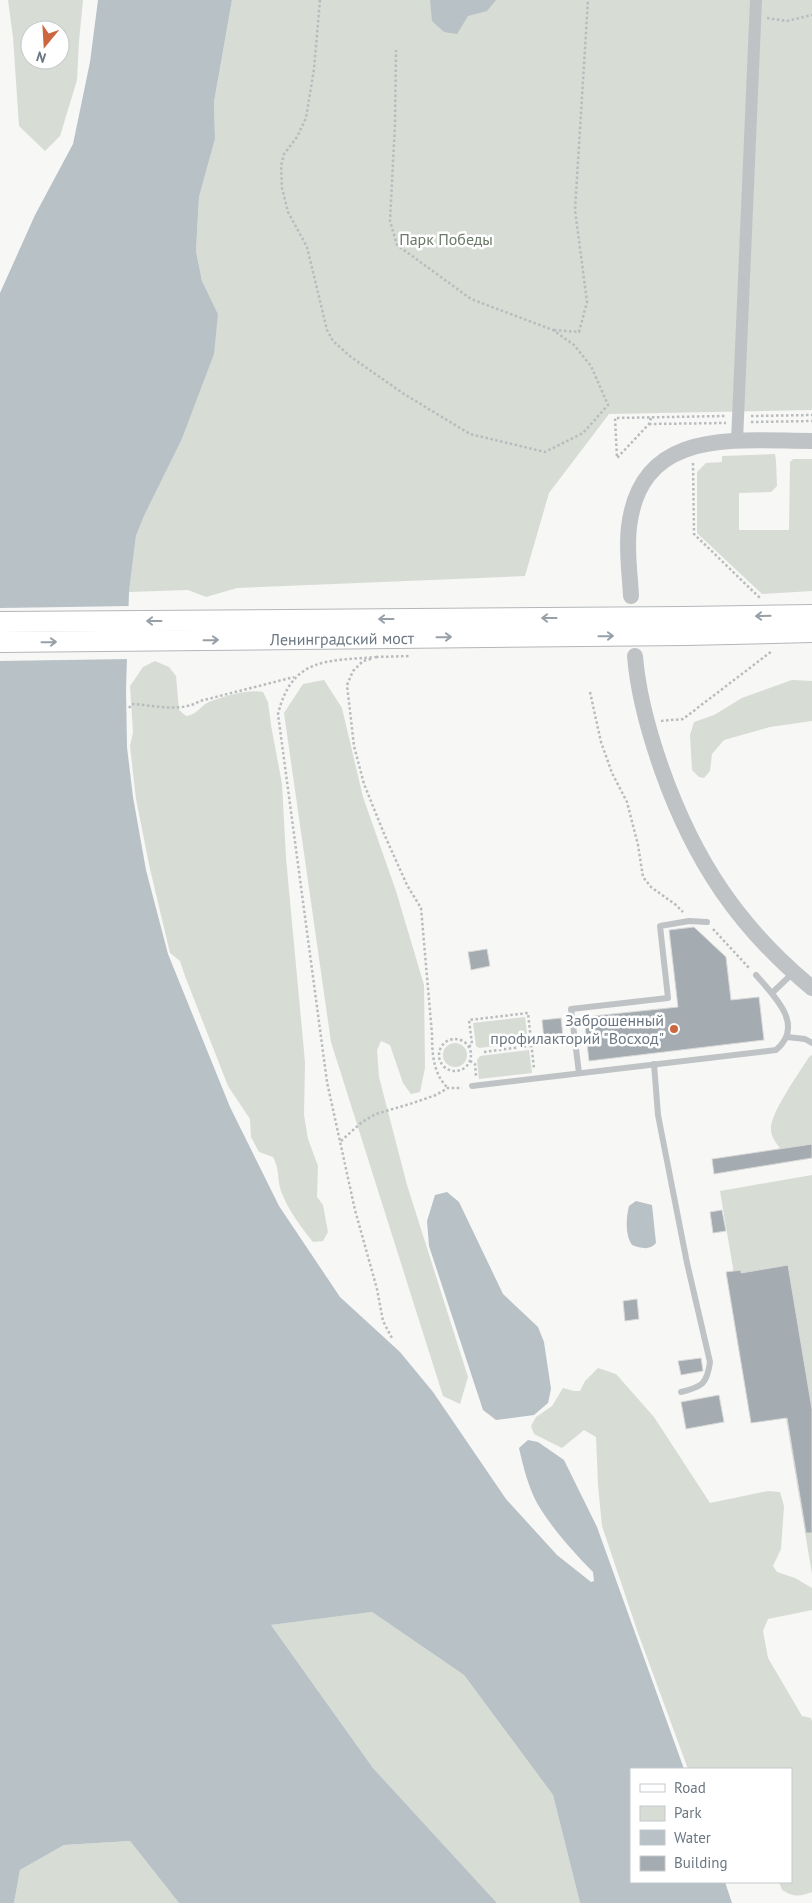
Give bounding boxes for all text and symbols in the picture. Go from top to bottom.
north arrow [20,20,70,70]
text: N [34,47,48,67]
park label: Парк Победы [399,229,493,249]
one-way arrow [756,611,772,621]
one-way arrow [541,613,558,623]
one-way arrow [379,614,395,624]
one-way arrow [146,616,162,626]
street label: Ленинградский мост [269,628,415,649]
one-way arrow [598,631,614,640]
one-way arrow [435,633,451,642]
one-way arrow [202,635,219,645]
one-way arrow [40,637,56,647]
place label: Заброшенный профилакторий "Восход" [490,1010,664,1048]
marker: Заброшенный профилакторий "Восход" [668,1023,680,1035]
legend [630,1768,792,1883]
text: Road [674,1778,706,1797]
text: Park [674,1803,702,1822]
text: Water [674,1828,711,1847]
text: Building [674,1853,728,1872]

